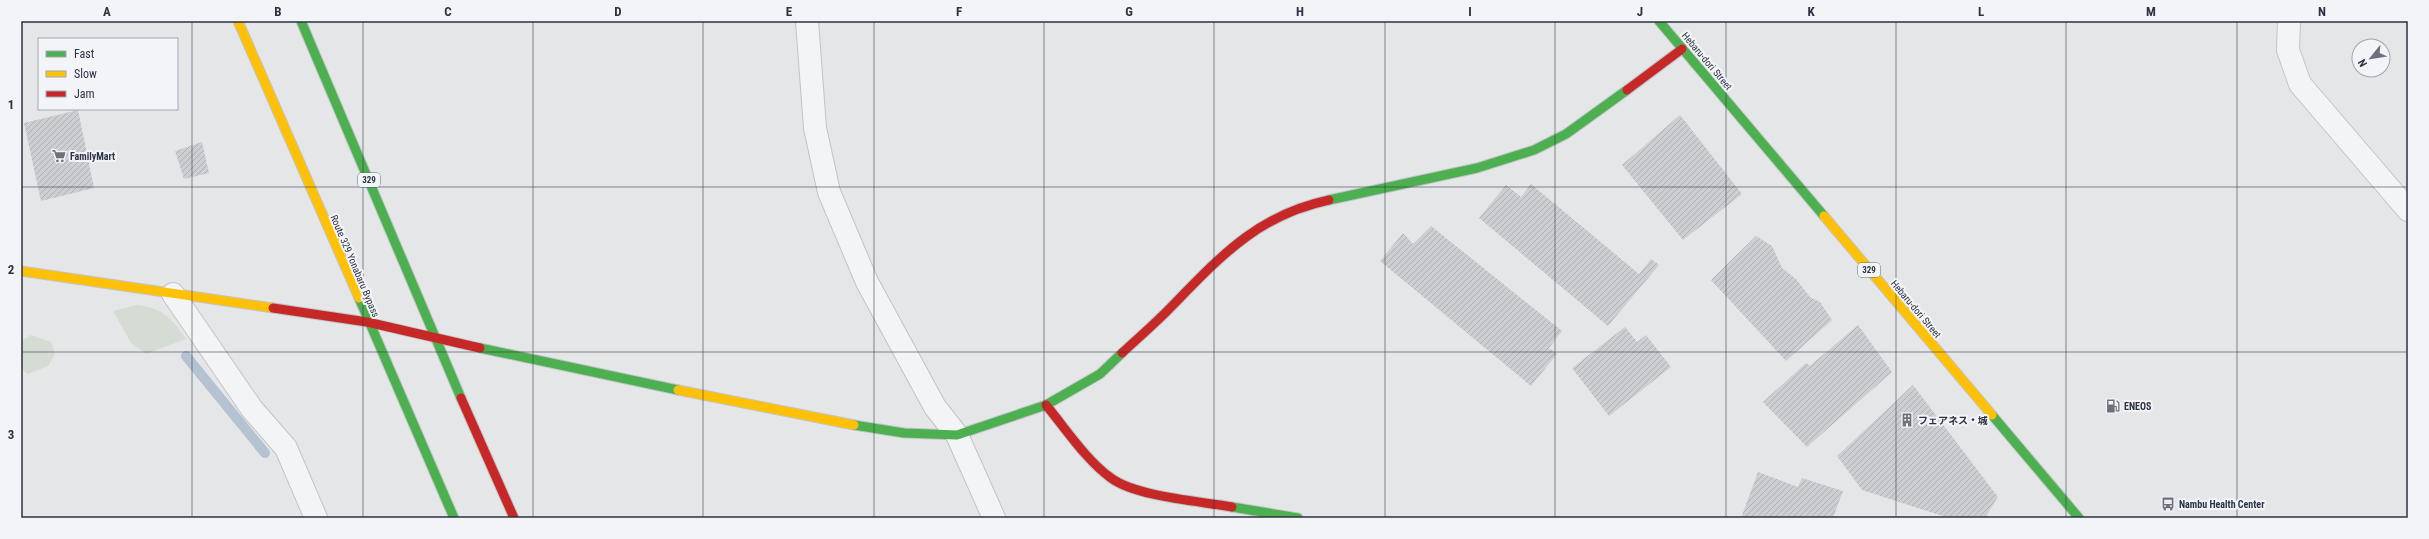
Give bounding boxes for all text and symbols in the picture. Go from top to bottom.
text: A [103,4,111,19]
text: B [274,4,282,19]
text: C [444,4,452,19]
text: D [614,4,622,19]
text: E [786,4,793,19]
text: F [956,4,962,19]
text: G [1125,4,1133,19]
text: H [1296,4,1304,19]
text: I [1468,4,1472,19]
text: J [1637,4,1643,19]
text: K [1807,4,1815,19]
text: L [1978,4,1984,19]
text: M [2146,4,2156,19]
text: N [2318,4,2326,19]
street label: Hebaru-dori Street [1680,30,1734,92]
legend [38,38,178,110]
north arrow [2351,38,2391,78]
text: Fast [74,47,95,61]
text: N [2355,56,2370,69]
text: Slow [74,67,97,81]
text: Jam [74,87,95,101]
text: 1 [8,97,14,112]
supermarket icon: FamilyMart [51,148,67,164]
place label: FamilyMart [70,151,115,162]
road number: 329 [358,173,380,187]
street label: Route 329 Yonabaru Bypass [328,213,382,319]
text: 2 [8,262,15,277]
road number: 329 [1858,263,1880,277]
street label: Hebaru-dori Street [1889,278,1943,340]
fuel station icon: ENEOS [2105,398,2121,414]
place label: ENEOS [2124,401,2152,412]
building icon: フェアネス・城 [1899,412,1915,428]
place label: フェアネス・城 [1918,415,1988,426]
text: 3 [8,427,14,442]
bus stop icon: Nambu Health Center [2160,496,2176,512]
place label: Nambu Health Center [2179,499,2265,510]

